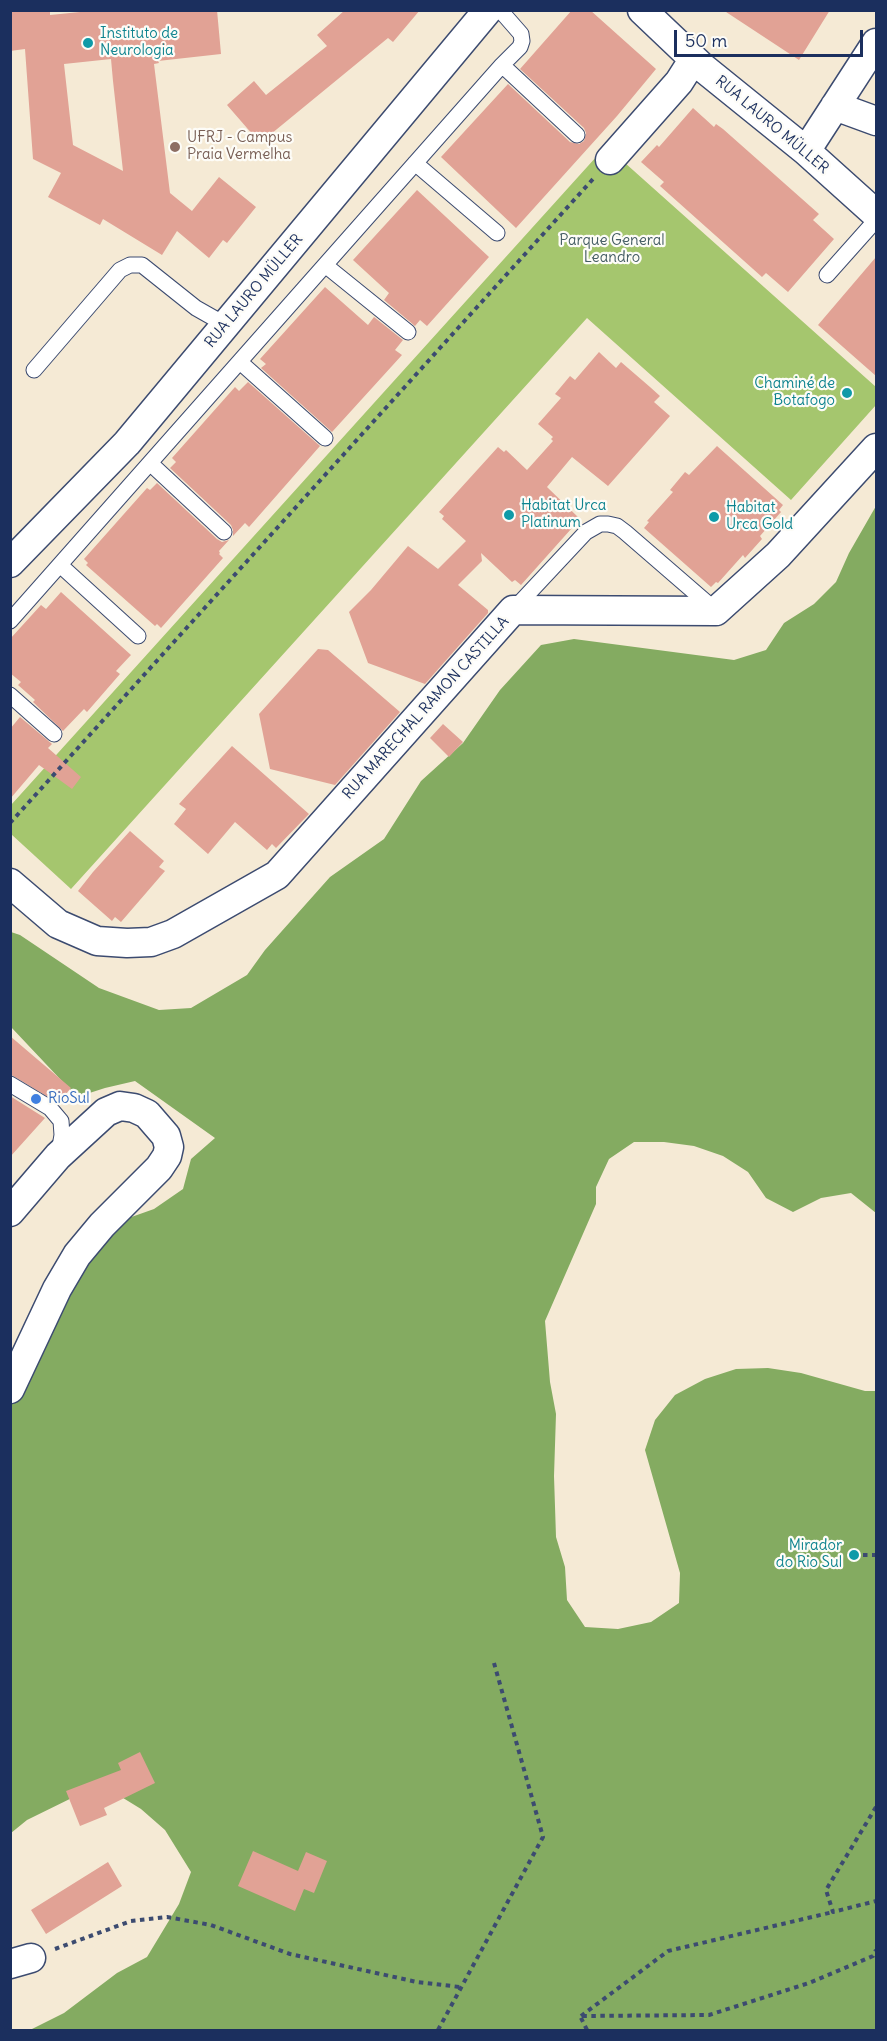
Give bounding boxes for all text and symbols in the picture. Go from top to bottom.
scale bar [677,18,866,56]
place label: Instituto de Neurologia [100,25,178,60]
text: 50 m [685,29,727,52]
marker: Instituto de Neurologia [81,36,95,50]
street label: RUA LAURO MÜLLER [712,72,832,178]
place label: UFRJ - Campus Praia Vermelha [187,129,292,164]
marker: UFRJ - Campus Praia Vermelha [168,140,182,154]
street label: RUA LAURO MÜLLER [201,231,307,351]
park label: Parque General Leandro [559,232,665,267]
place label: Chaminé de Botafogo [754,375,835,410]
marker: Chaminé de Botafogo [840,386,854,400]
place label: Habitat Urca Platinum [521,497,606,532]
place label: Habitat Urca Gold [726,499,793,534]
marker: Habitat Urca Platinum [502,508,516,522]
marker: Habitat Urca Gold [707,510,721,524]
street label: RUA MARECHAL RAMON CASTILLA [339,613,513,803]
place label: RioSul [48,1090,90,1108]
marker: RioSul [29,1092,43,1106]
place label: Mirador do Rio Sul [776,1537,842,1572]
marker: Mirador do Rio Sul [847,1548,861,1562]

